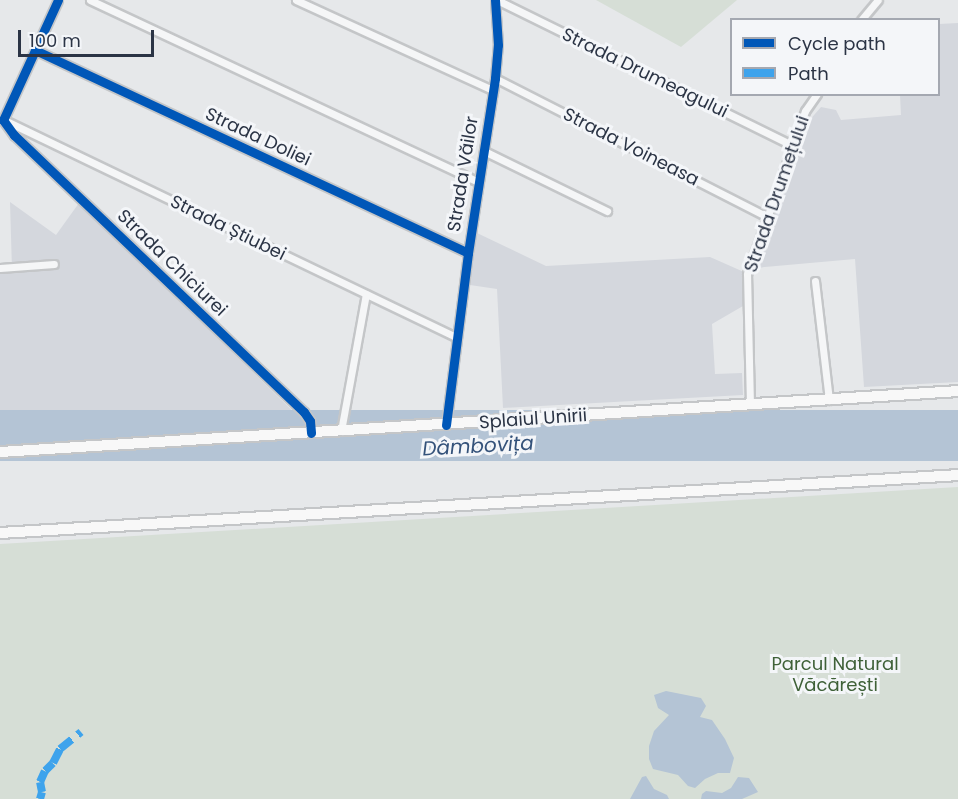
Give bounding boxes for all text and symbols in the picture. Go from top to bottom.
scale bar [21,18,158,56]
legend [730,18,940,96]
street label: Strada Drumeagului [558,23,732,123]
text: 100 m [29,28,81,53]
text: Cycle path [788,31,886,56]
text: Path [788,61,829,86]
street label: Strada Doliei [202,103,314,171]
street label: Strada Voineasa [559,103,703,191]
street label: Strada Drumețului [740,113,814,275]
street label: Strada Văilor [443,115,483,233]
street label: Strada Știubei [167,191,289,265]
street label: Strada Chiciurei [113,205,231,321]
street label: Splaiul Unirii [478,404,588,434]
water label: Dâmbovița [422,431,534,461]
park label: Parcul Natural Văcărești [771,654,899,696]

